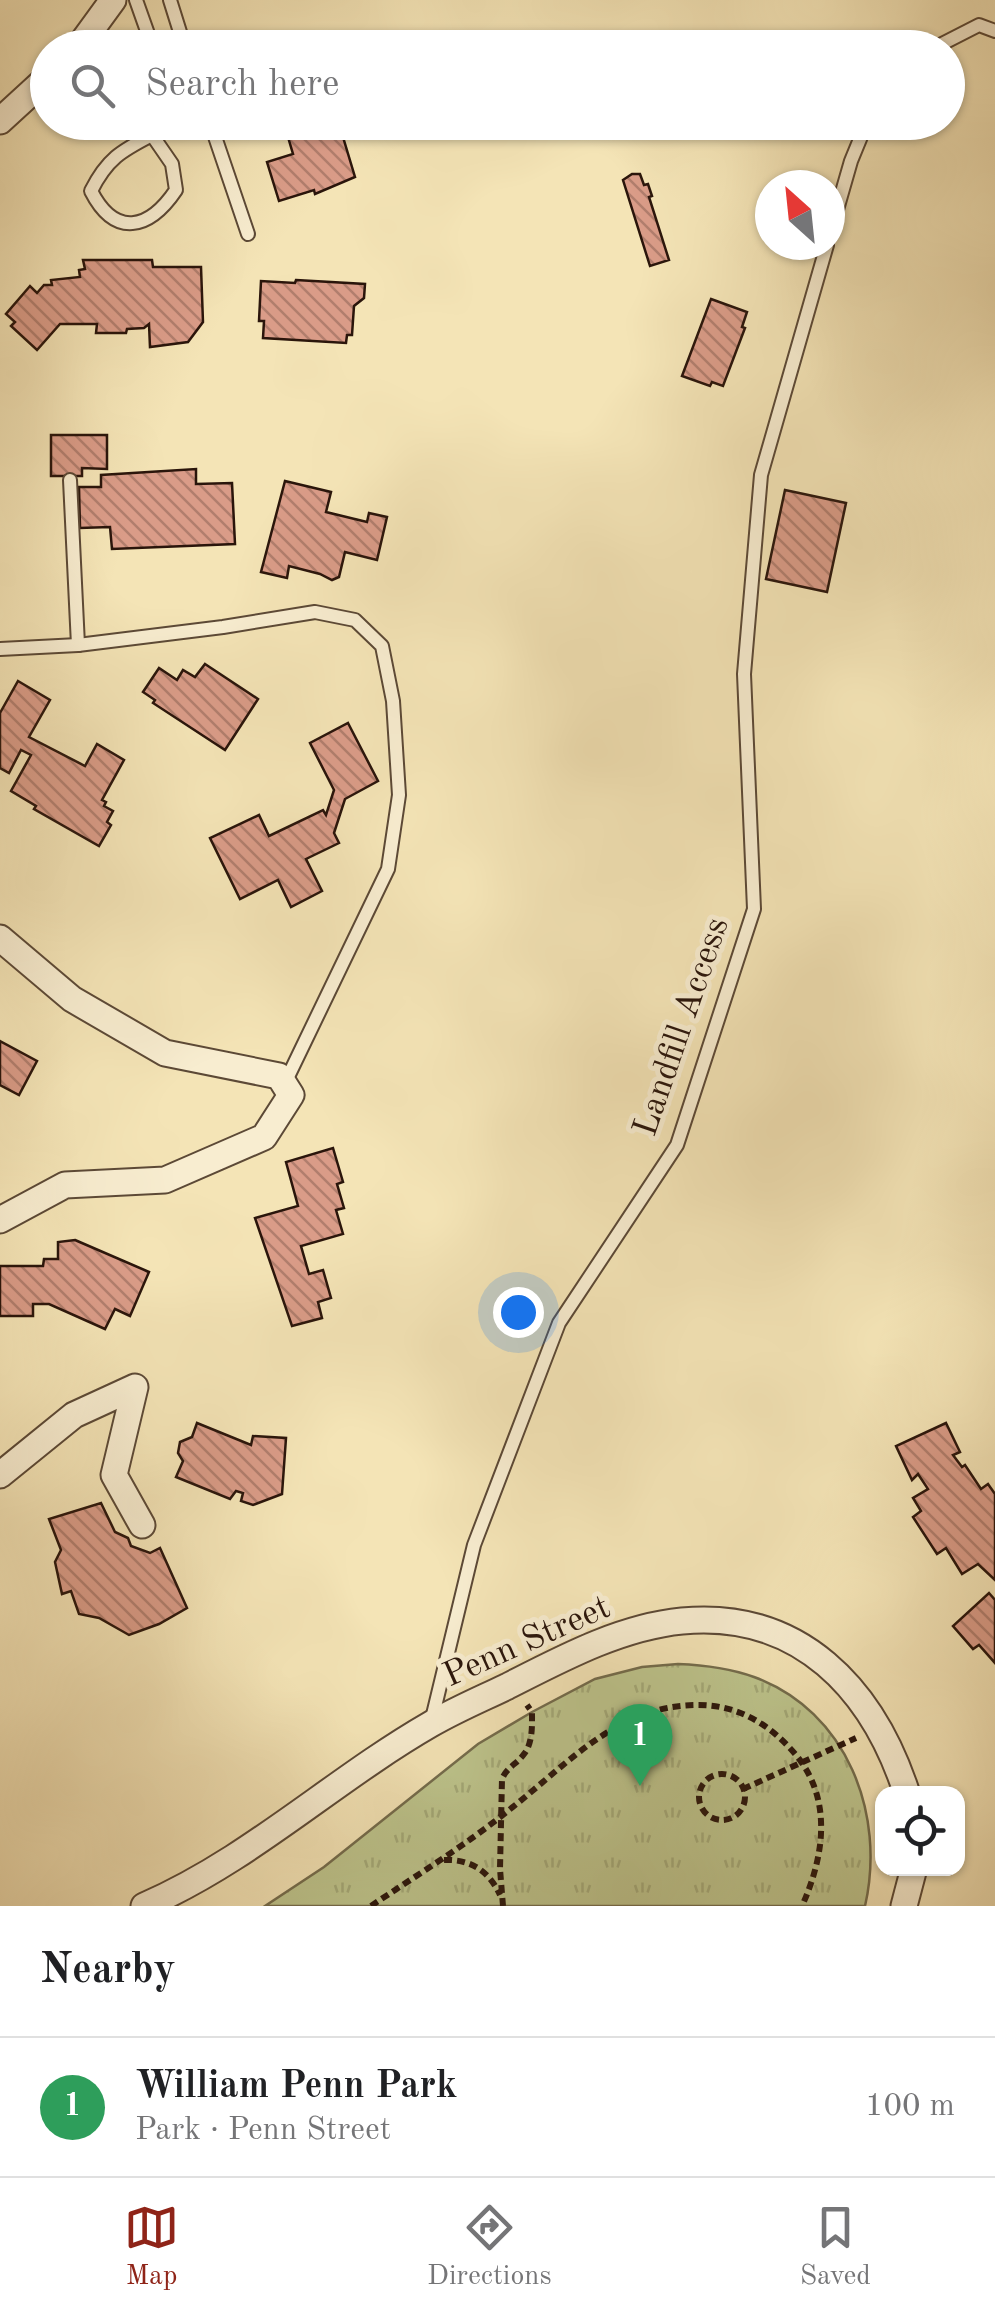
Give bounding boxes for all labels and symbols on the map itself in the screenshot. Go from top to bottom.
north arrow [755,170,845,260]
street label: Landfill Access [628,913,736,1141]
your location [493,1287,544,1338]
street label: Penn Street [438,1590,616,1694]
pin: 1 [608,1704,672,1786]

